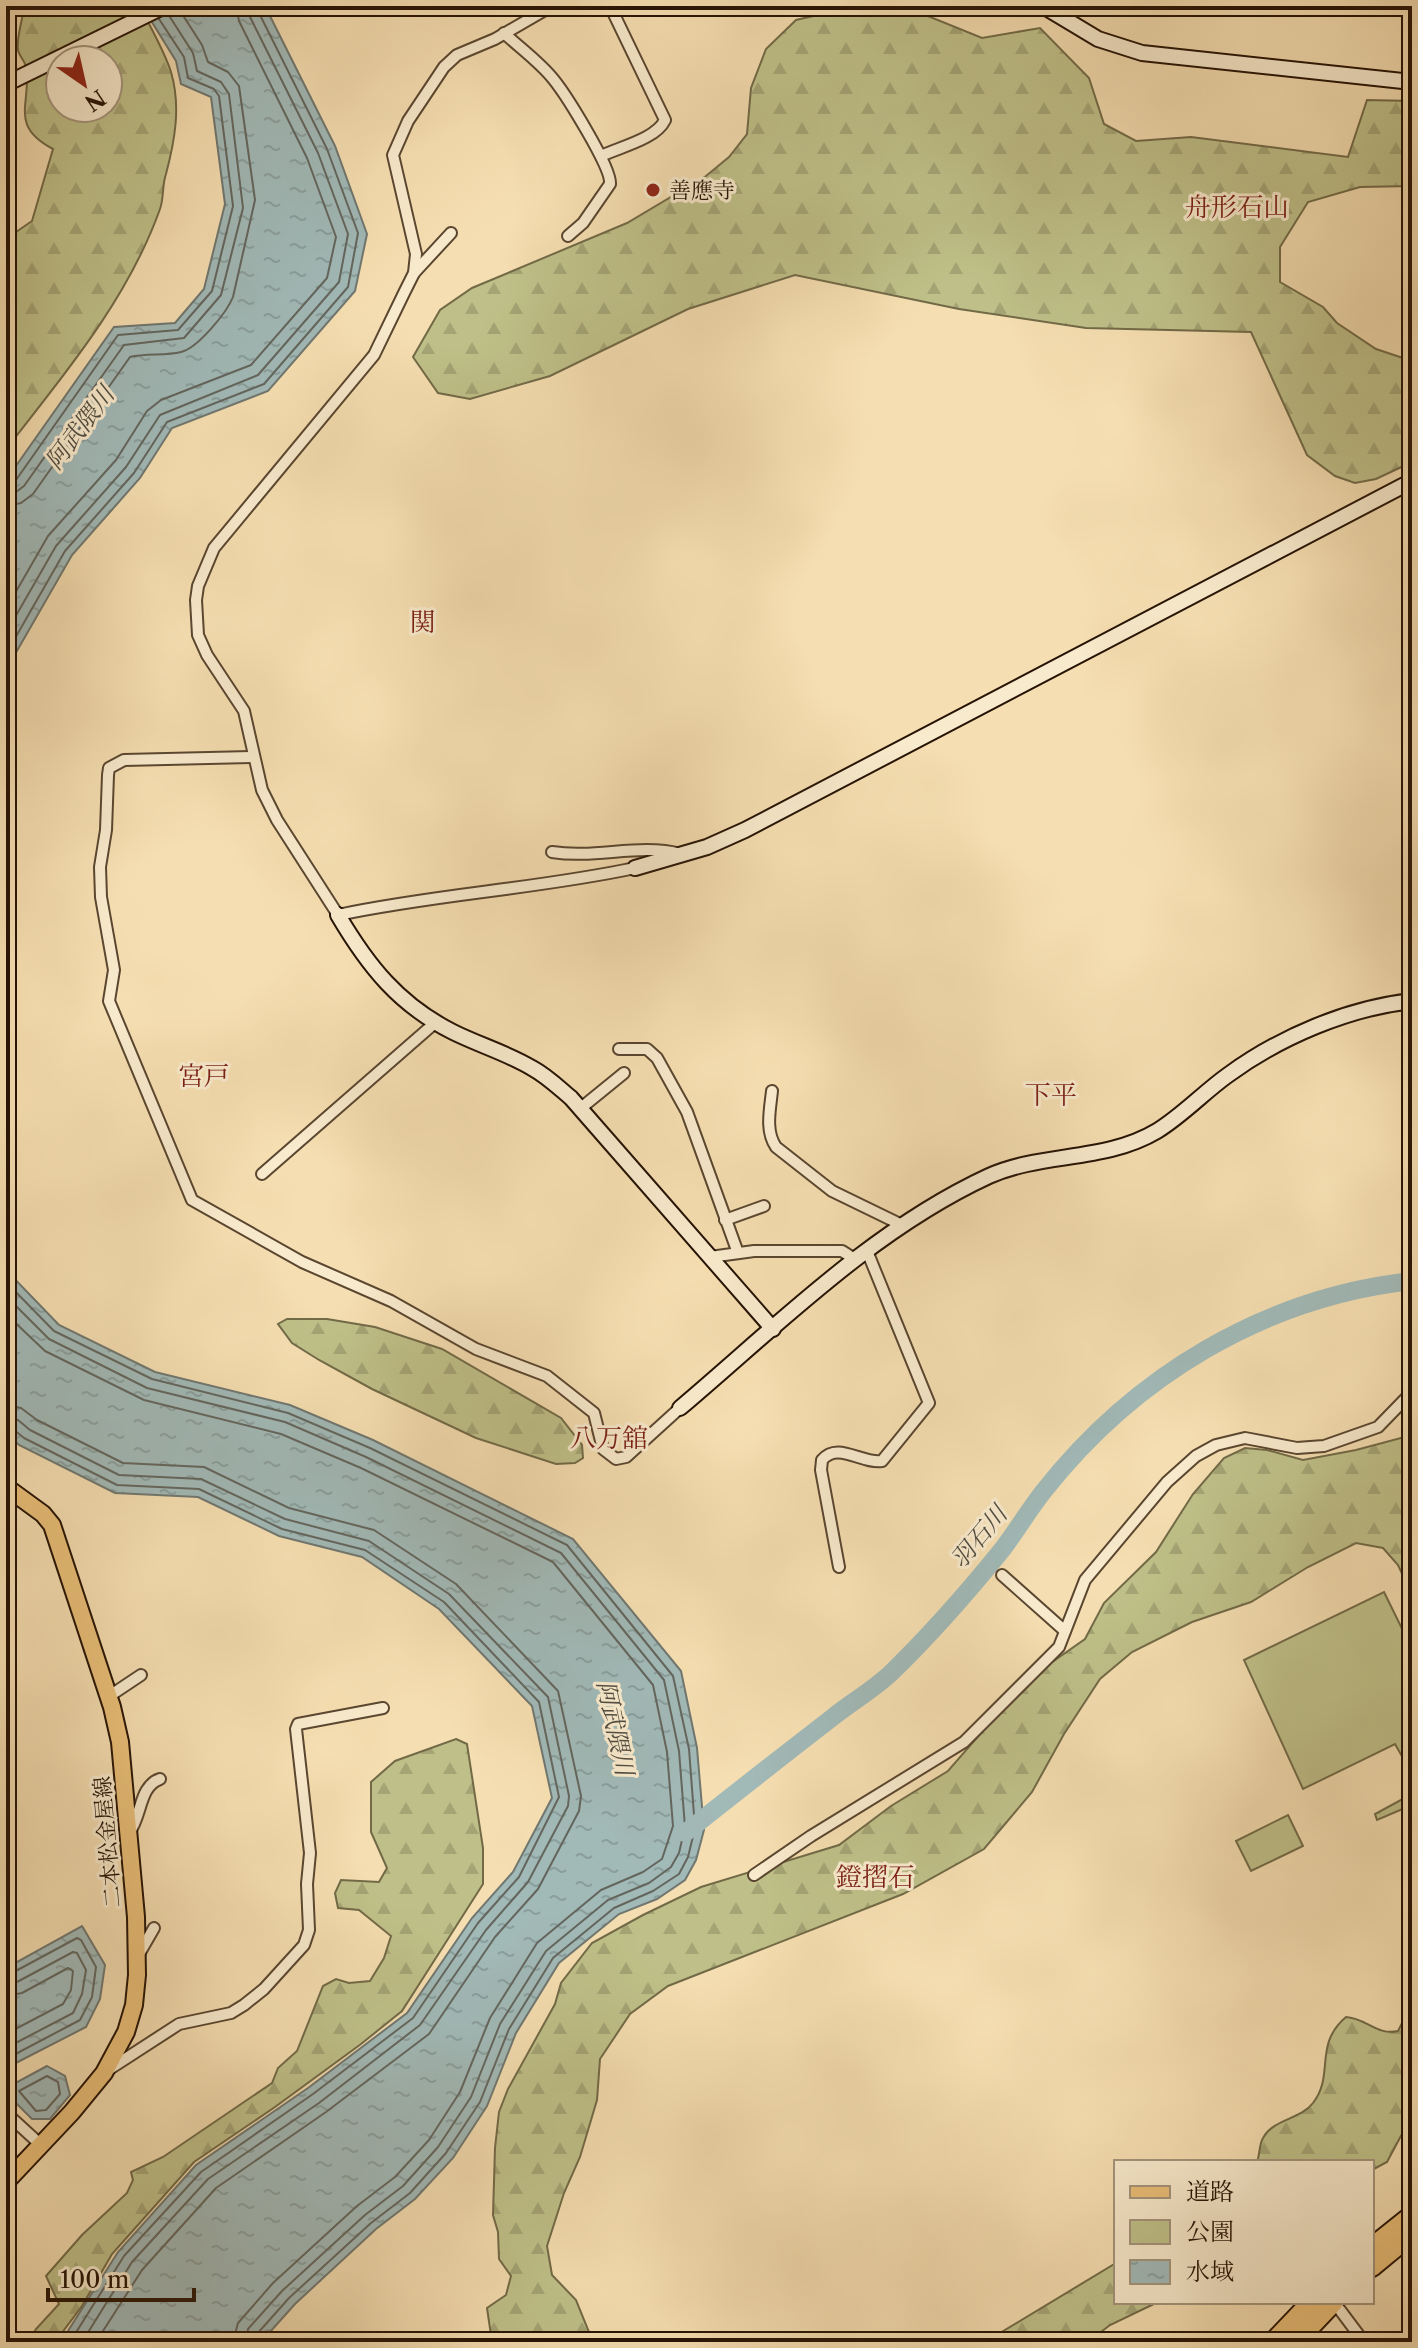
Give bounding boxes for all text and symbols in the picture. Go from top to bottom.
north arrow [44,44,124,124]
text: N [79,84,110,117]
place label: 善應寺 [669,177,735,204]
marker: 善應寺 [644,181,662,199]
district label: 舟形石山 [1185,191,1289,223]
water label: 阿武隈川 [39,378,122,475]
district label: 関 [410,606,436,638]
district label: 宮戸 [178,1060,230,1092]
district label: 下平 [1025,1079,1077,1111]
district label: 八万舘 [570,1422,648,1454]
water label: 羽石川 [944,1497,1015,1574]
water label: 阿武隈川 [591,1678,640,1781]
street label: 二本松金屋線 [88,1775,127,1909]
district label: 鐙摺石 [836,1861,914,1893]
legend [1114,2160,1374,2304]
text: 道路 [1186,2177,1234,2206]
text: 公園 [1186,2217,1234,2246]
scale bar [48,2252,194,2302]
text: 水域 [1186,2257,1234,2286]
text: 100 m [60,2265,129,2294]

